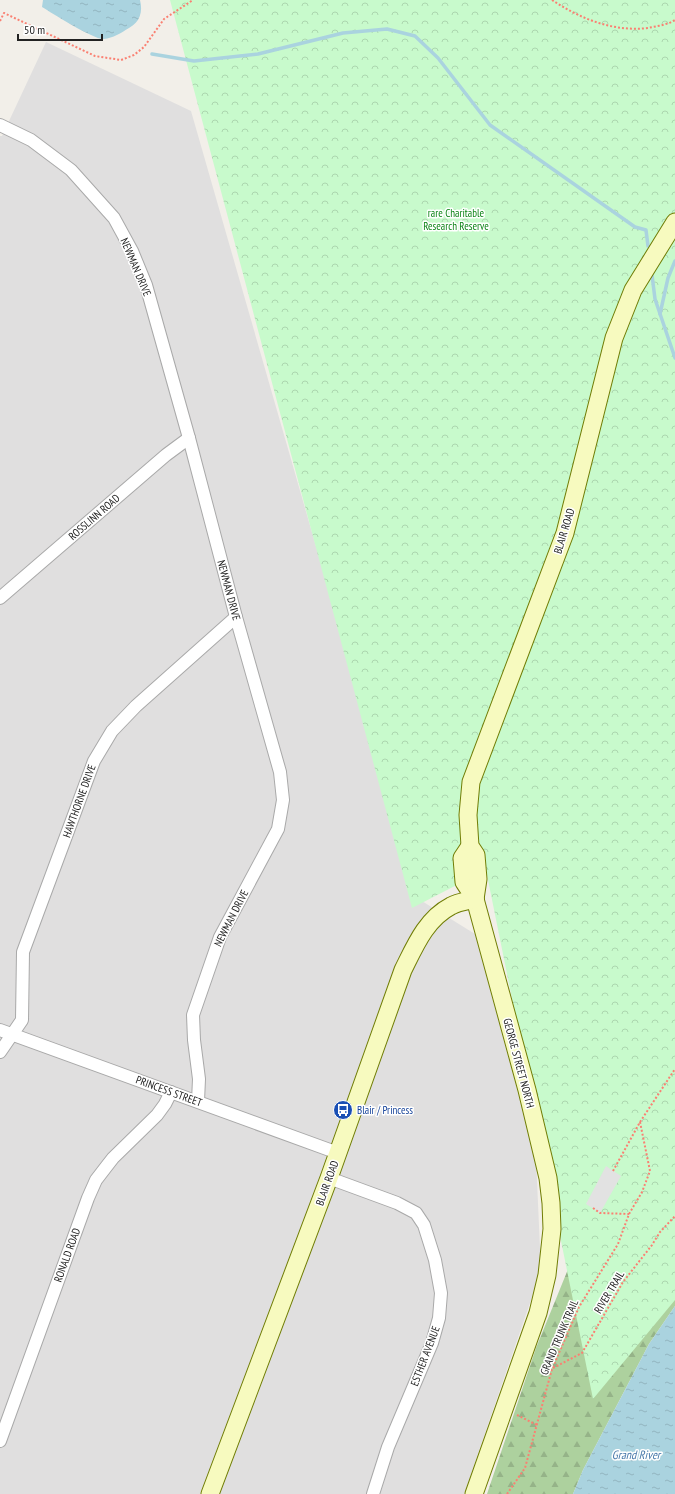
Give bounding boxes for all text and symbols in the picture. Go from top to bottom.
scale bar [18,16,102,42]
text: 50 m [24,22,45,37]
park label: rare Charitable Research Reserve [423,206,489,233]
street label: NEWMAN DRIVE [117,236,155,298]
street label: ROSSLINN ROAD [65,491,123,543]
street label: BLAIR ROAD [550,506,578,555]
street label: NEWMAN DRIVE [214,558,244,622]
street label: HAWTHORNE DRIVE [59,762,99,839]
street label: NEWMAN DRIVE [211,887,251,949]
street label: GEORGE STREET NORTH [500,1017,538,1110]
street label: PRINCESS STREET [134,1073,204,1109]
bus stop icon: Blair / Princess [332,1099,354,1121]
place label: Blair / Princess [357,1103,413,1117]
street label: BLAIR ROAD [312,1158,342,1207]
street label: RONALD ROAD [51,1226,83,1284]
street label: RIVER TRAIL [591,1268,627,1316]
street label: GRAND TRUNK TRAIL [537,1297,581,1377]
street label: ESTHER AVENUE [407,1324,443,1388]
water label: Grand River [612,1447,662,1462]

